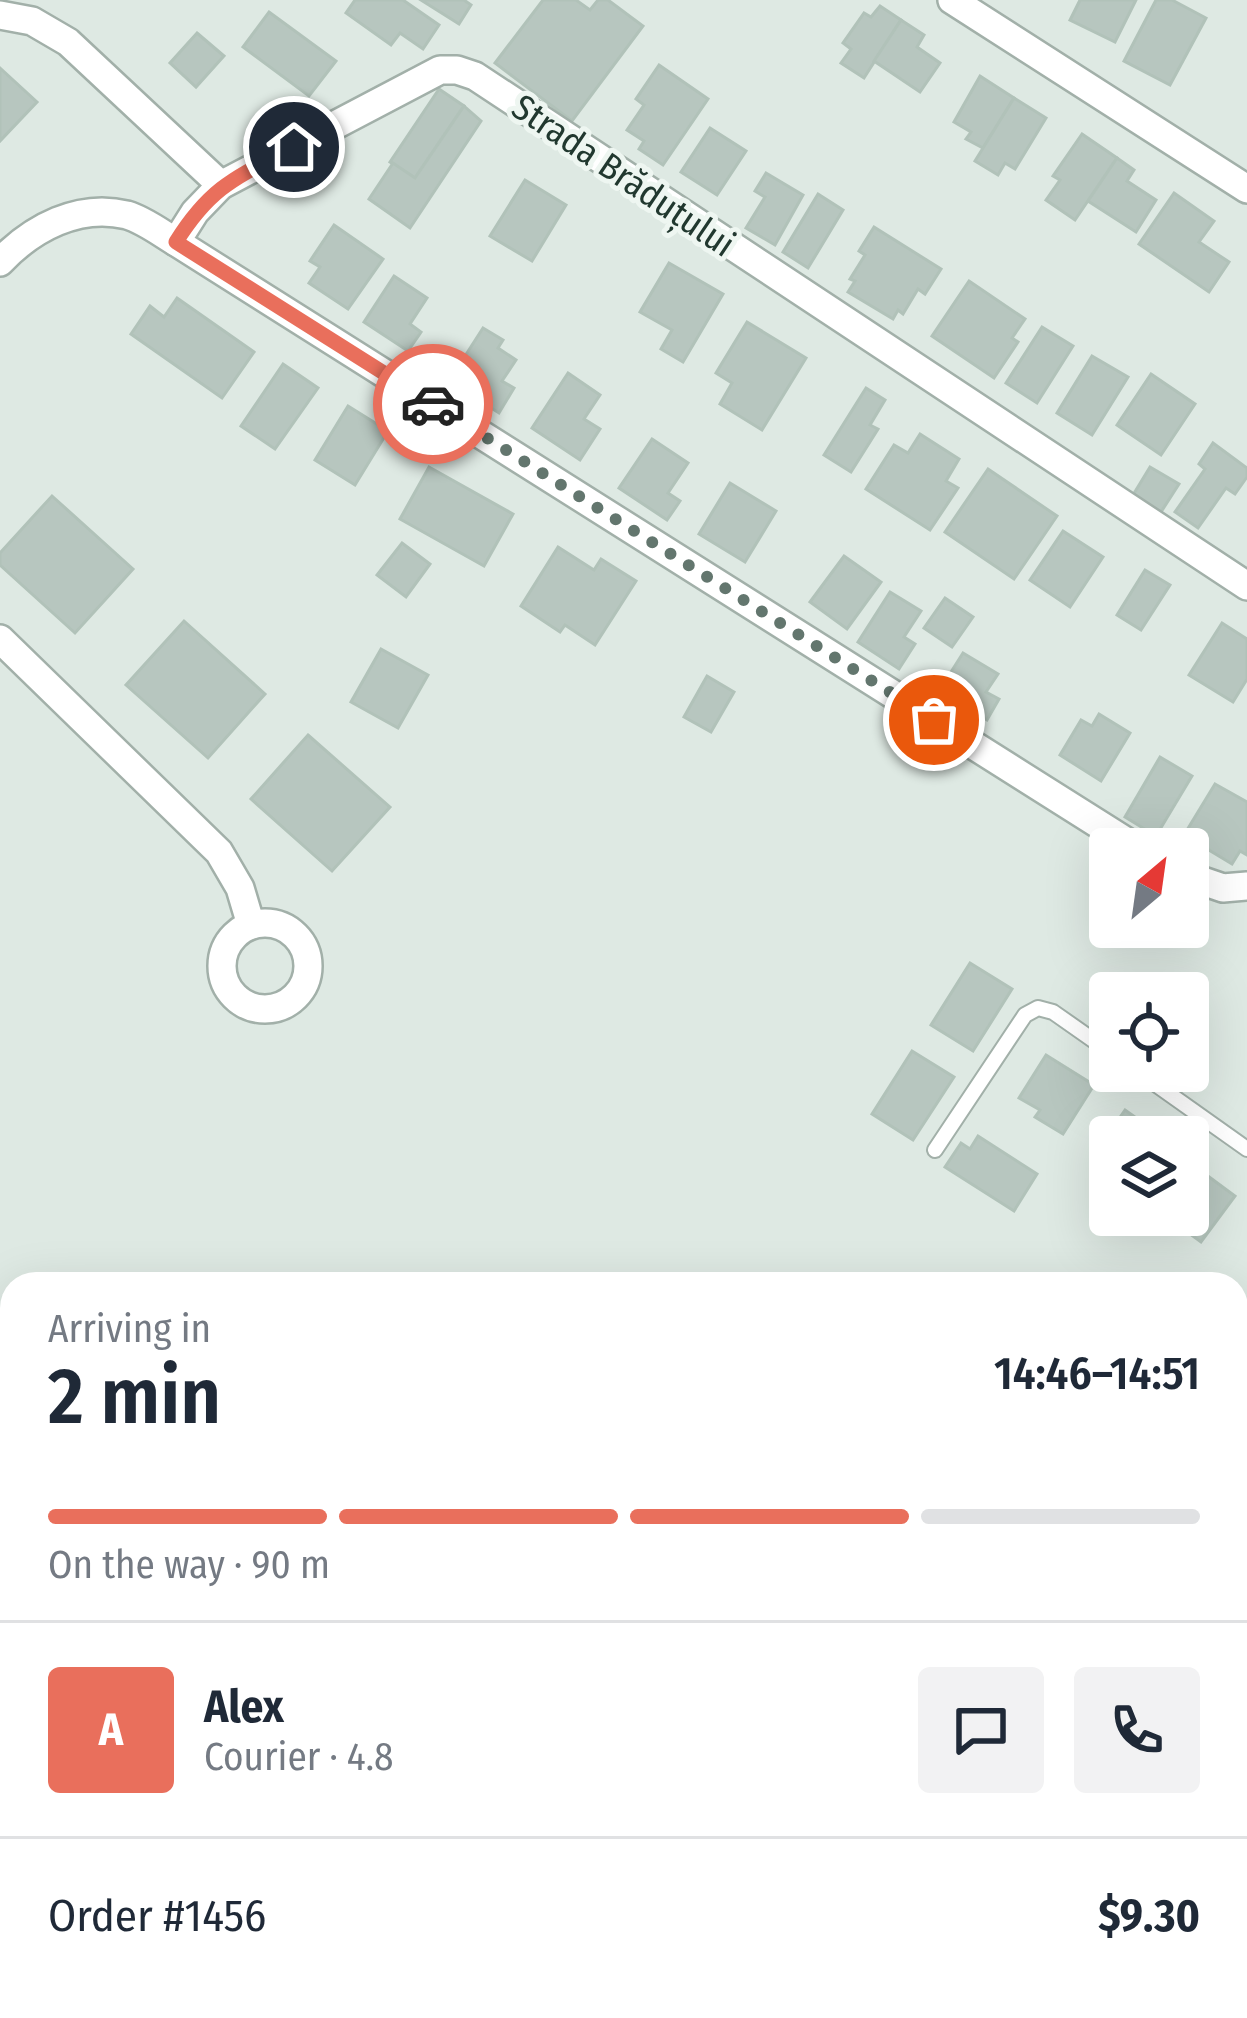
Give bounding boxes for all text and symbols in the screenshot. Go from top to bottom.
street label: Strada Brăduțului [504,85,743,266]
pin [243,96,345,198]
icon: home [261,114,327,180]
courier [373,344,493,464]
icon: car [400,371,466,437]
pin [883,669,985,771]
icon: bag [901,687,967,753]
north arrow [1089,828,1209,948]
map controls [1089,828,1209,1236]
button: locate [1089,972,1209,1092]
button: layers [1089,1116,1209,1236]
text: Arriving in [48,1306,211,1352]
text: 14:46–14:51 [994,1347,1200,1401]
text: 2 min [48,1350,221,1444]
text: On the way · 90 m [48,1542,330,1588]
button: chat [918,1667,1044,1793]
button: phone [1074,1667,1200,1793]
text: Alex [204,1680,284,1734]
text: A [99,1703,123,1757]
text: Courier · 4.8 [204,1734,394,1780]
text: Order #1456 [48,1889,266,1943]
text: $9.30 [1098,1889,1200,1943]

